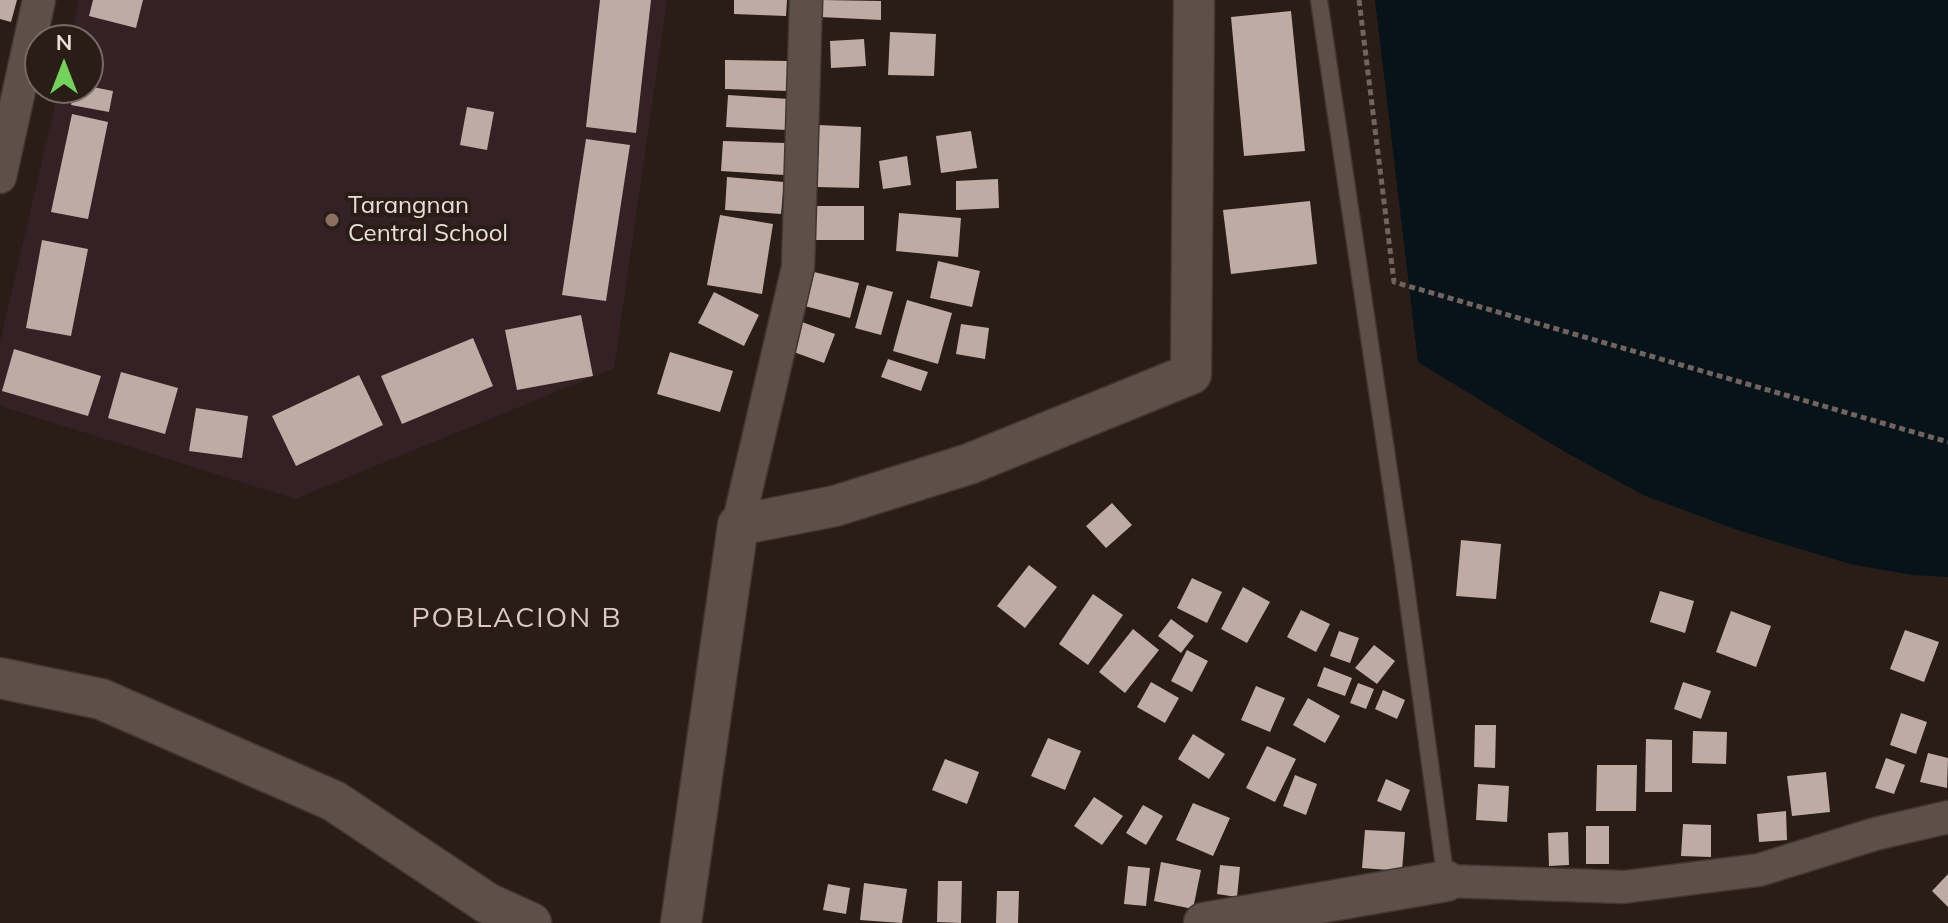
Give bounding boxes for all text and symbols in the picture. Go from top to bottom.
north arrow [24,24,104,104]
text: N [56,28,72,56]
place label: Tarangnan Central School [348,192,508,248]
marker: Tarangnan Central School [323,211,341,229]
district label: POBLACION B [412,602,622,636]

